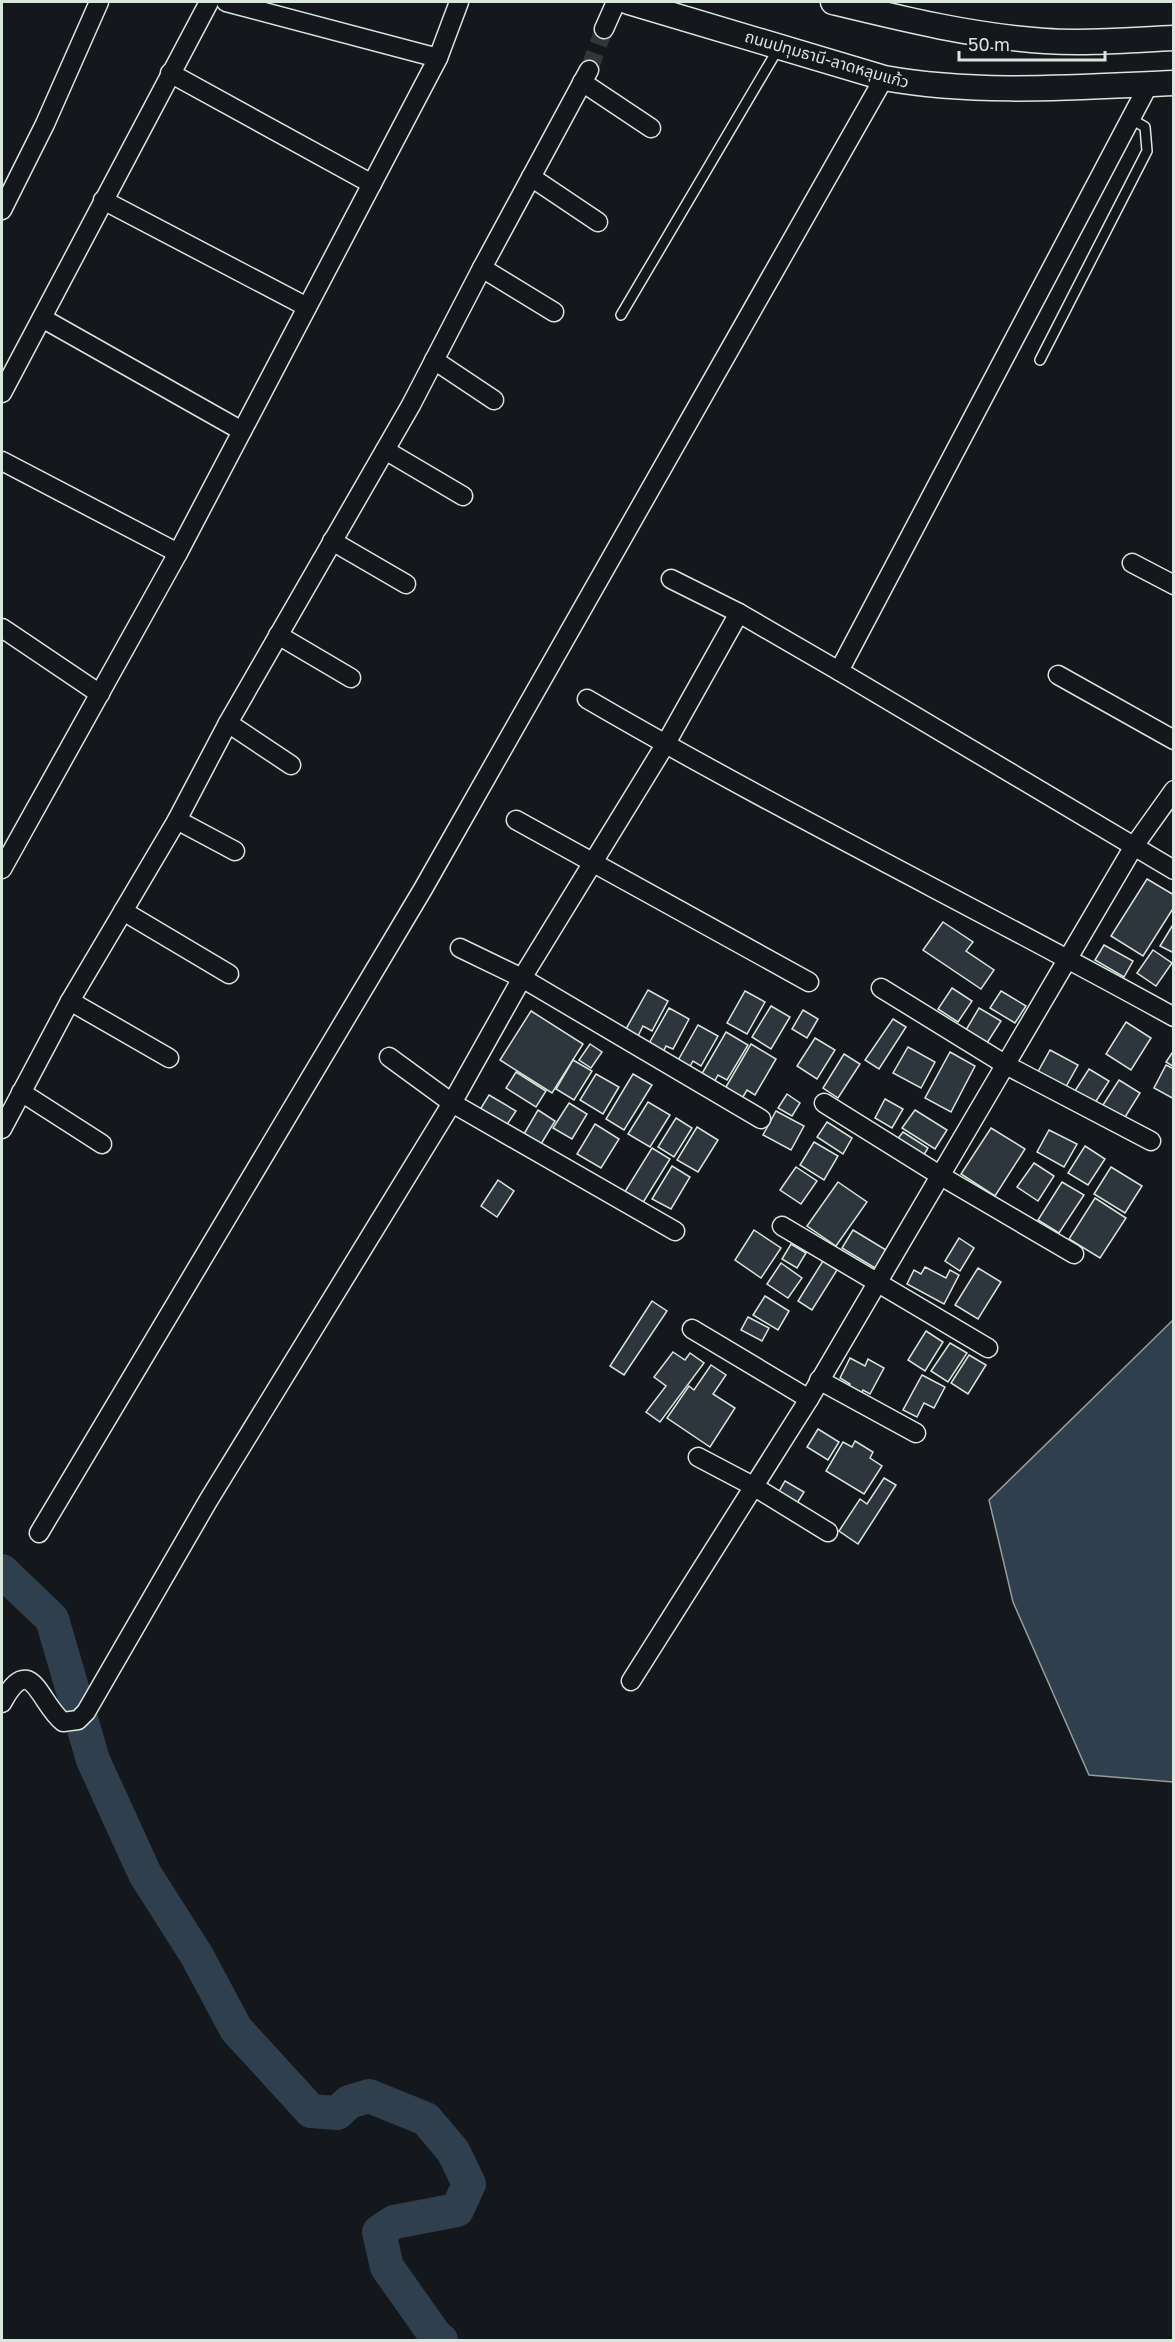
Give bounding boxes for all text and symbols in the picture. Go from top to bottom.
scale bar [959,24,1104,62]
street label: ถนนปทุมธานี-ลาดหลุมแก้ว [743,26,911,92]
text: 50 m [968,33,1010,55]

